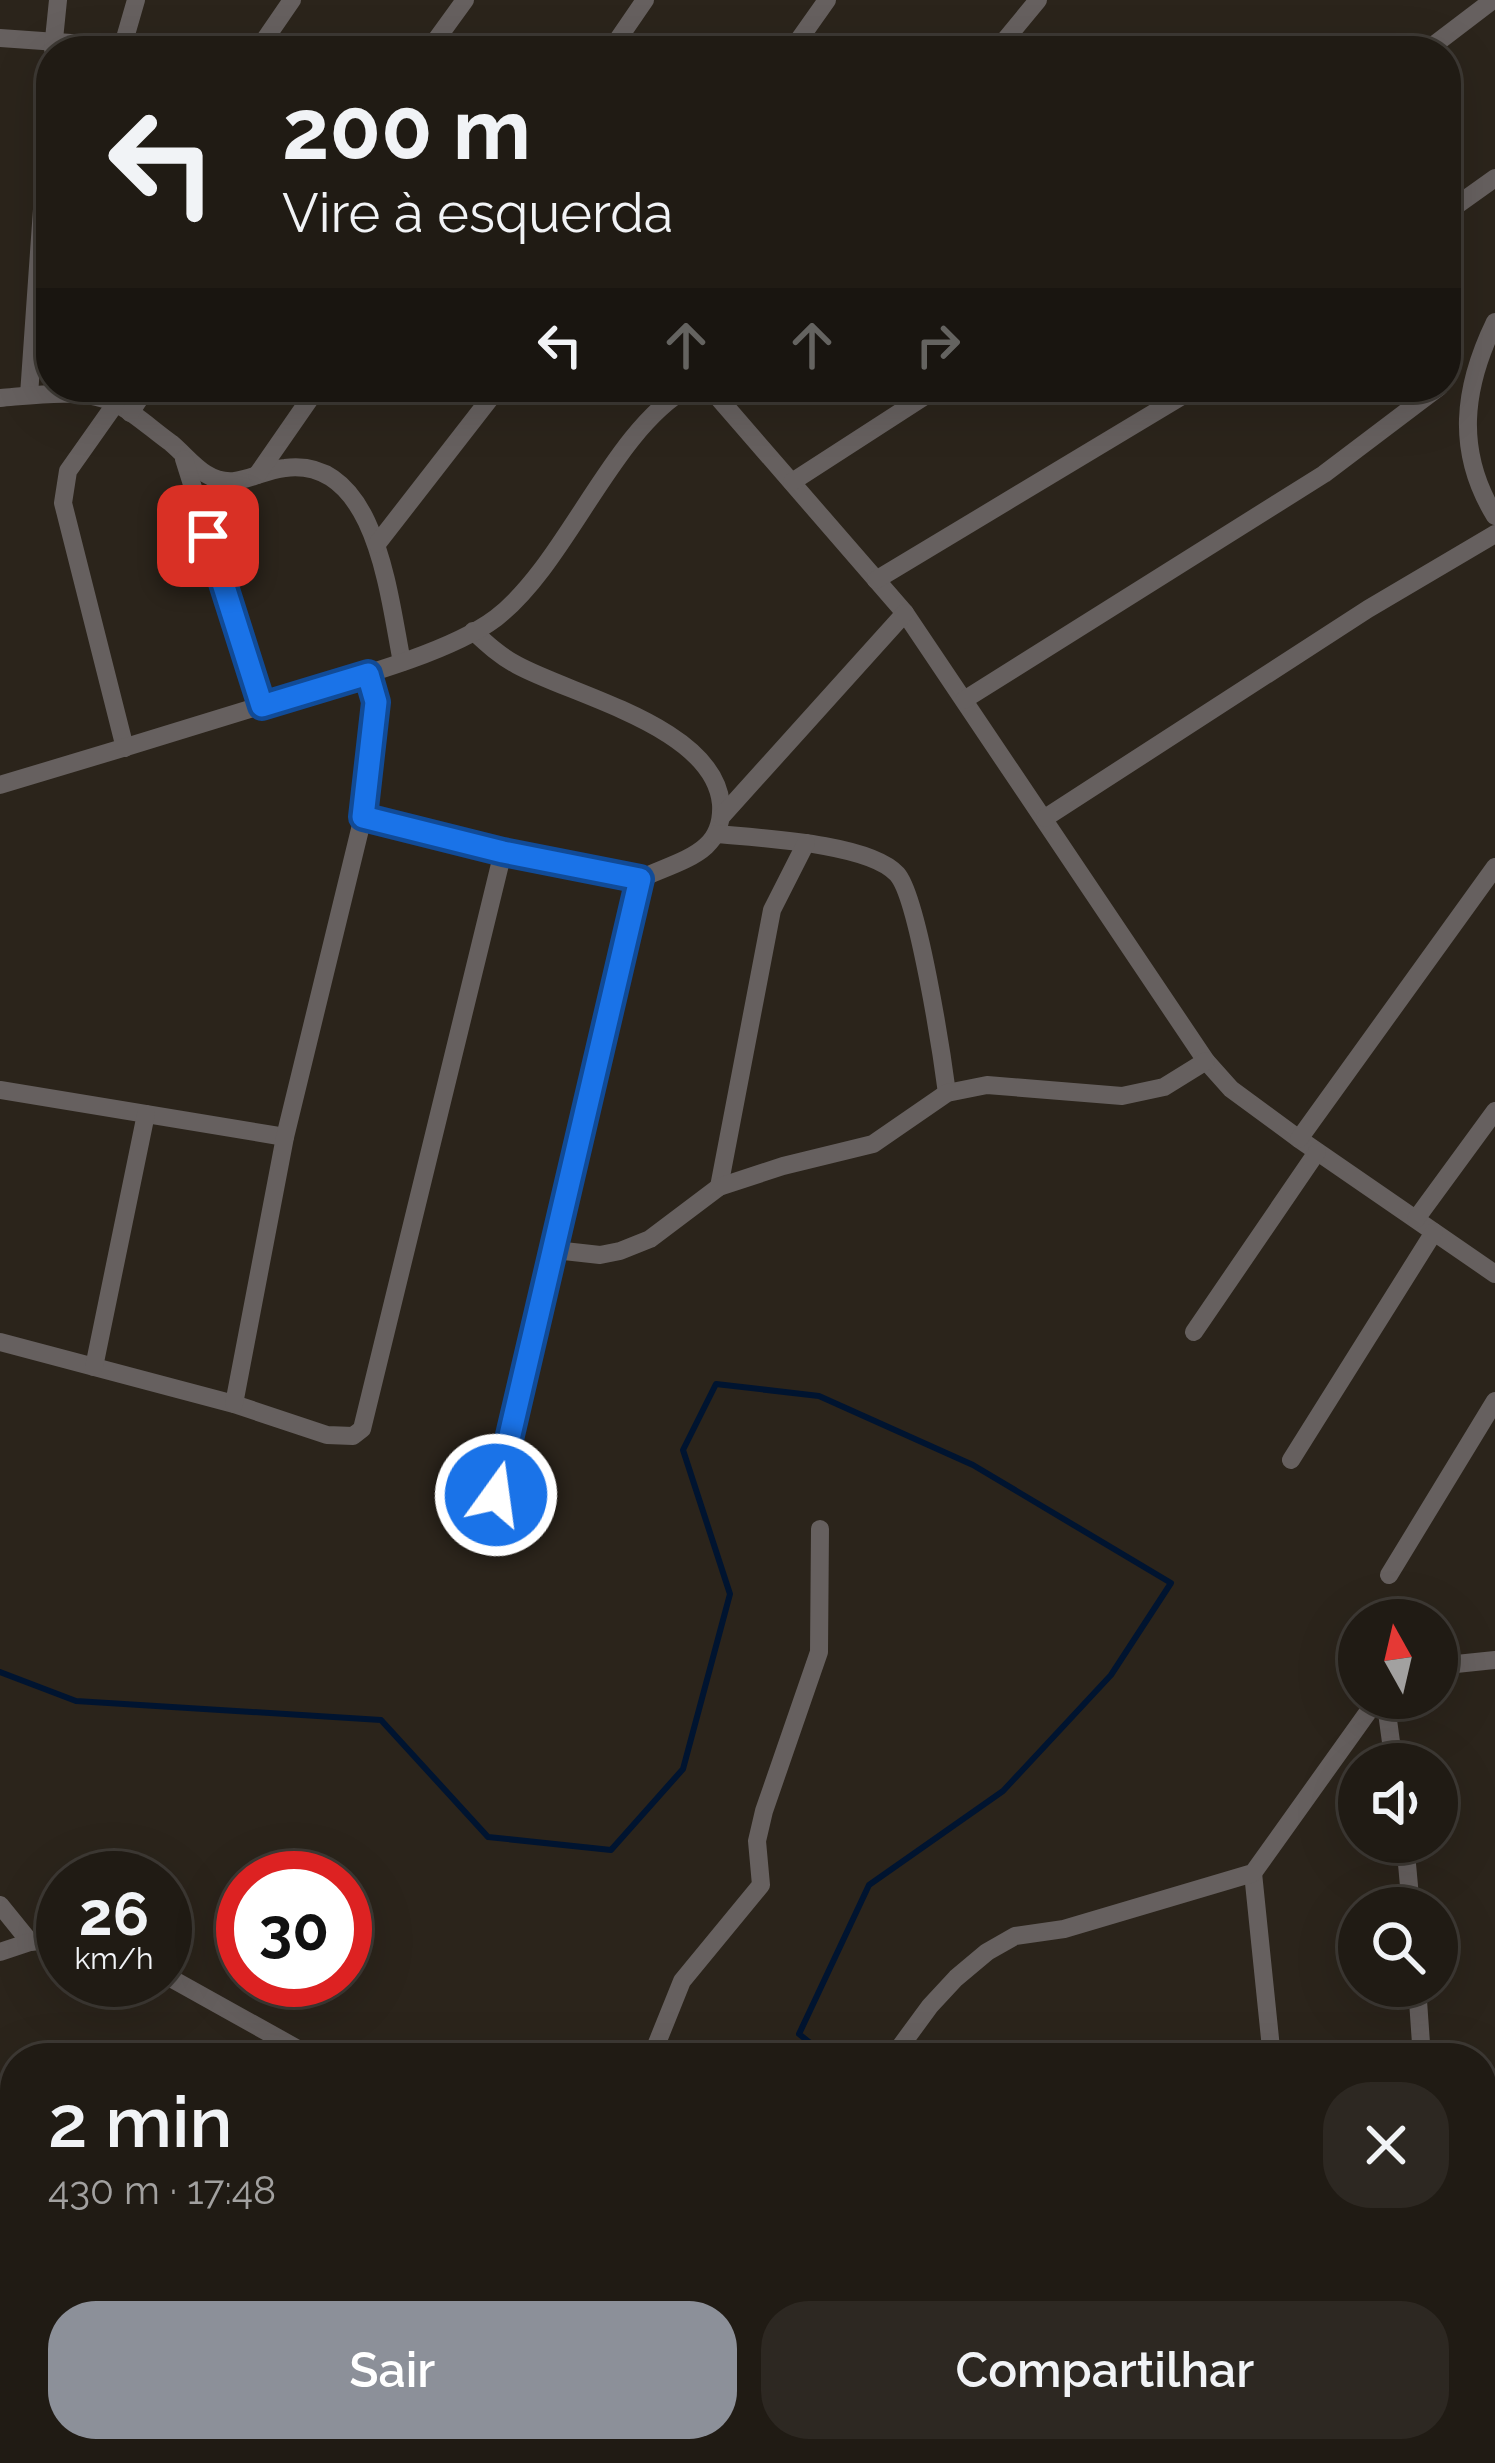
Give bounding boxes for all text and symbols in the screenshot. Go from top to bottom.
text: 200 m [282,80,531,179]
icon: left [84,84,240,240]
text: Vire à esquerda [282,181,673,245]
icon: left [527,312,593,378]
icon: ahead [653,312,719,378]
icon: ahead [779,312,845,378]
icon: right [905,312,971,378]
pin [157,485,259,587]
icon: arrive [175,503,241,569]
position arrow [433,1432,559,1558]
north arrow [1338,1599,1458,1719]
map controls [1338,1599,1458,2007]
button: sound [1338,1743,1458,1863]
speed limit sign: 30 [216,1851,372,2007]
text: 26 [79,1879,149,1949]
button: search [1338,1887,1458,2007]
text: km/h [74,1941,154,1976]
text: 2 min [48,2079,232,2164]
button: close [1323,2082,1449,2208]
text: 430 m · 17:48 [48,2167,276,2213]
button: Sair [48,2301,737,2439]
button: Compartilhar [761,2301,1449,2439]

